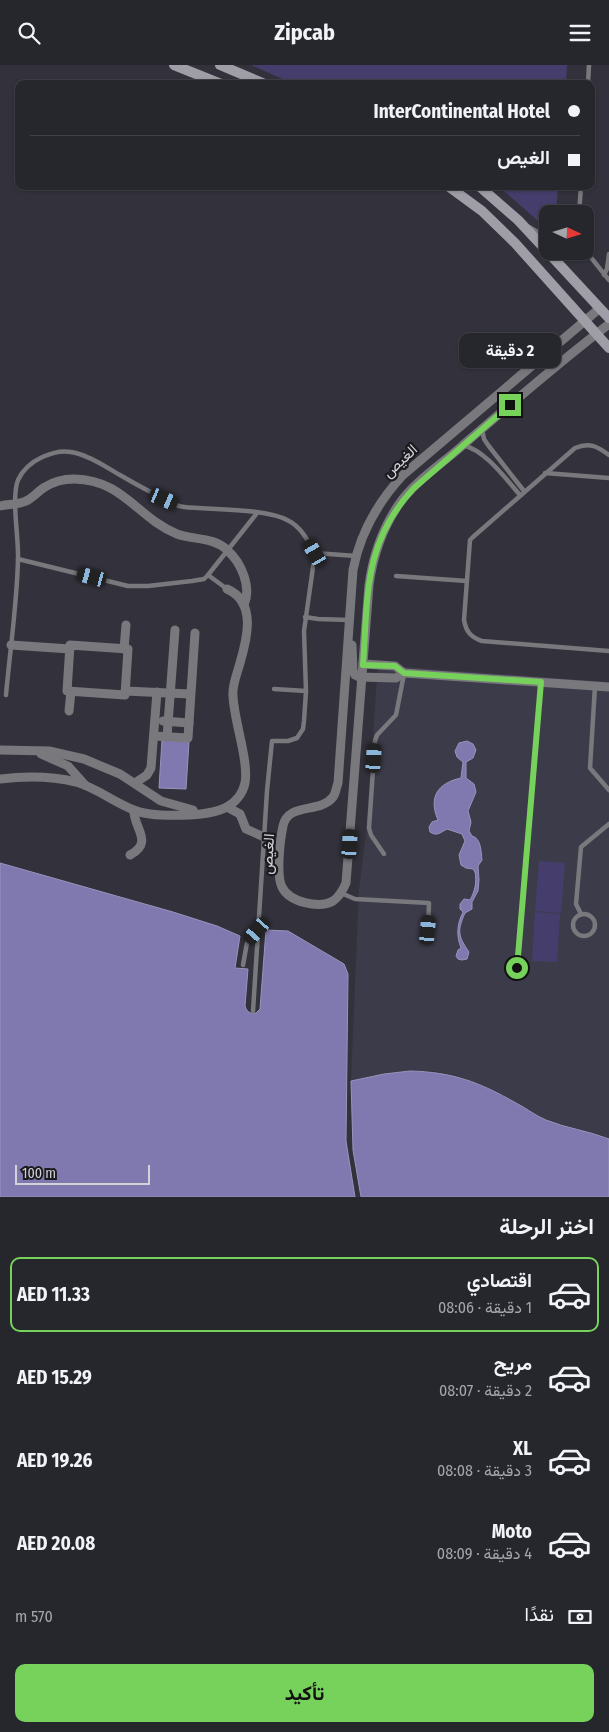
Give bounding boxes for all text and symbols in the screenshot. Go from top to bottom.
icon: search [15,19,43,47]
text: Zipcab [274,19,335,46]
icon: menu [566,19,594,47]
text: InterContinental Hotel [374,100,550,123]
text: الغيص [497,146,550,169]
north arrow [539,205,594,260]
map controls [539,205,594,260]
callout: 2 دقيقة [459,333,561,367]
text: 2 دقيقة [486,341,534,360]
route end [499,394,521,416]
street label: الغيص [379,440,422,482]
car [147,486,180,512]
car [301,536,328,570]
car [75,566,108,588]
car [365,743,382,773]
car [341,829,358,859]
street label: الغيص [258,833,279,875]
car [419,914,436,946]
car [241,915,272,947]
route start [506,957,528,979]
scale bar [15,1162,150,1185]
text: 100 m [22,1165,56,1182]
text: اختر الرحلة [499,1213,594,1240]
text: اقتصادي [467,1269,532,1292]
icon: car [547,1272,592,1317]
text: AED 11.33 [17,1283,90,1306]
text: 1 دقيقة · 08:06 [438,1298,532,1317]
text: مريح [494,1352,532,1375]
icon: car [547,1355,592,1400]
text: AED 15.29 [17,1366,92,1389]
text: 2 دقيقة · 08:07 [439,1381,532,1400]
text: XL [513,1437,532,1460]
icon: car [547,1438,592,1483]
text: AED 19.26 [17,1449,93,1472]
text: 3 دقيقة · 08:08 [437,1461,532,1480]
text: Moto [492,1520,532,1543]
icon: car [547,1521,592,1566]
text: AED 20.08 [17,1532,95,1555]
text: 4 دقيقة · 08:09 [437,1544,532,1563]
text: نقدًا [525,1603,554,1626]
icon: cash [566,1603,594,1631]
text: 570 m [15,1607,53,1626]
button: تأكيد [15,1664,594,1722]

